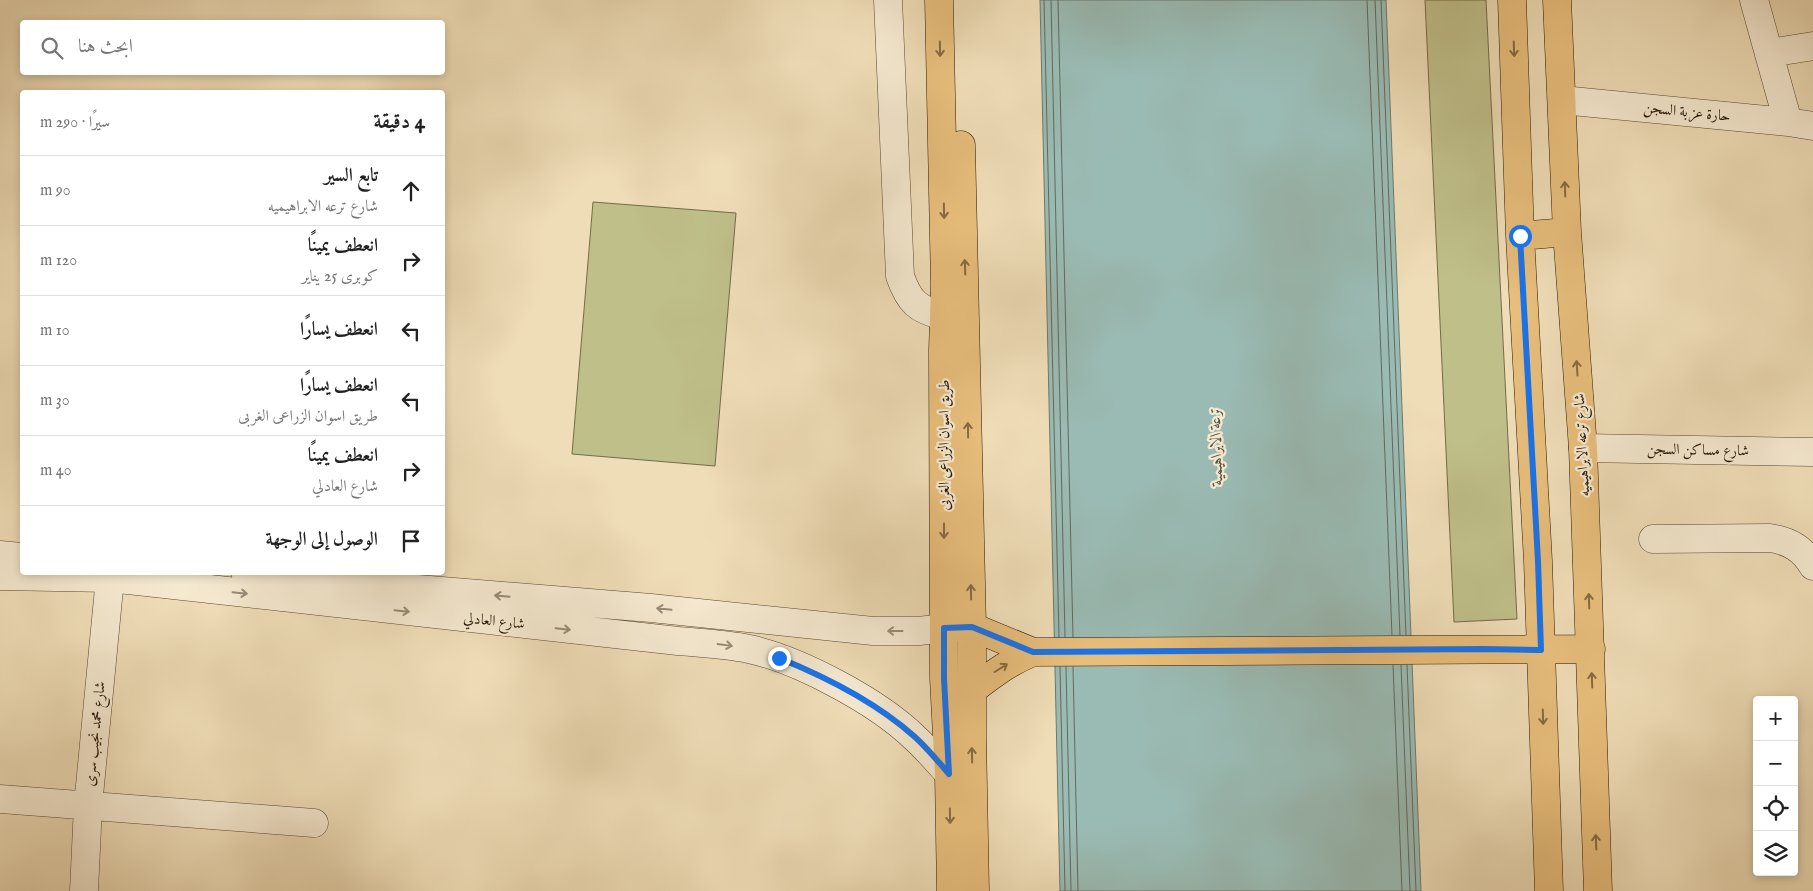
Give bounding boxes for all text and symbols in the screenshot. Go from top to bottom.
search box [20,20,445,75]
icon: search [38,34,66,62]
text: ابحث هنا [78,35,133,59]
one-way arrow [935,40,945,56]
one-way arrow [1509,40,1518,56]
street label: حارة عزبة السجن [1642,98,1731,127]
text: 4 دقيقة [373,109,425,136]
text: سيرًا · 290 m [40,113,110,133]
text: تابع السير [324,164,378,188]
icon: ahead [397,177,425,205]
text: 90 m [40,181,71,201]
one-way arrow [1560,181,1570,198]
text: شارع ترعه الابراهيميه [268,197,378,217]
one-way arrow [939,202,949,219]
route start [1509,225,1532,248]
text: انعطف يمينًا [308,234,378,258]
icon: right [397,247,425,275]
text: 120 m [40,251,77,271]
one-way arrow [960,260,970,276]
text: كوبرى 25 يناير [302,267,378,287]
icon: left [397,317,425,345]
text: انعطف يسارًا [300,318,378,342]
text: 10 m [40,321,70,341]
one-way arrow [1572,361,1582,377]
text: انعطف يسارًا [300,374,378,398]
street label: طريق اسوان الزراعى الغربى [935,379,955,511]
icon: left [397,387,425,415]
text: 30 m [40,391,70,411]
street label: شارع ترعه الابراهيميه [1570,393,1597,497]
water label: ترعة الابراهيمية [1206,406,1228,488]
text: طريق اسوان الزراعى الغربى [238,407,378,427]
one-way arrow [963,422,973,438]
street label: شارع مساكن السجن [1647,440,1749,463]
text: انعطف يمينًا [308,444,378,468]
icon: right [397,457,425,485]
text: 40 m [40,461,72,481]
text: شارع العادلي [312,477,378,497]
one-way arrow [939,522,949,539]
icon: arrive [397,527,425,555]
text: الوصول إلى الوجهة [266,528,378,552]
one-way arrow [966,585,976,601]
one-way arrow [232,588,248,598]
one-way arrow [494,591,510,601]
one-way arrow [1584,593,1594,609]
one-way arrow [656,604,672,614]
one-way arrow [394,606,410,616]
street label: شارع العادلي [462,608,526,637]
one-way arrow [555,624,571,634]
one-way arrow [888,626,904,636]
one-way arrow [717,641,733,651]
route end [768,647,791,670]
one-way arrow [994,663,1008,673]
one-way arrow [1587,672,1597,688]
street label: شارع محمد نجيب سرى [80,681,113,788]
map controls [1753,696,1798,876]
button: + [1753,696,1798,741]
one-way arrow [1538,708,1548,724]
button: − [1753,741,1798,786]
one-way arrow [967,747,977,764]
button: locate [1753,786,1798,831]
one-way arrow [945,808,955,824]
button: layers [1753,831,1798,876]
one-way arrow [1592,835,1601,851]

